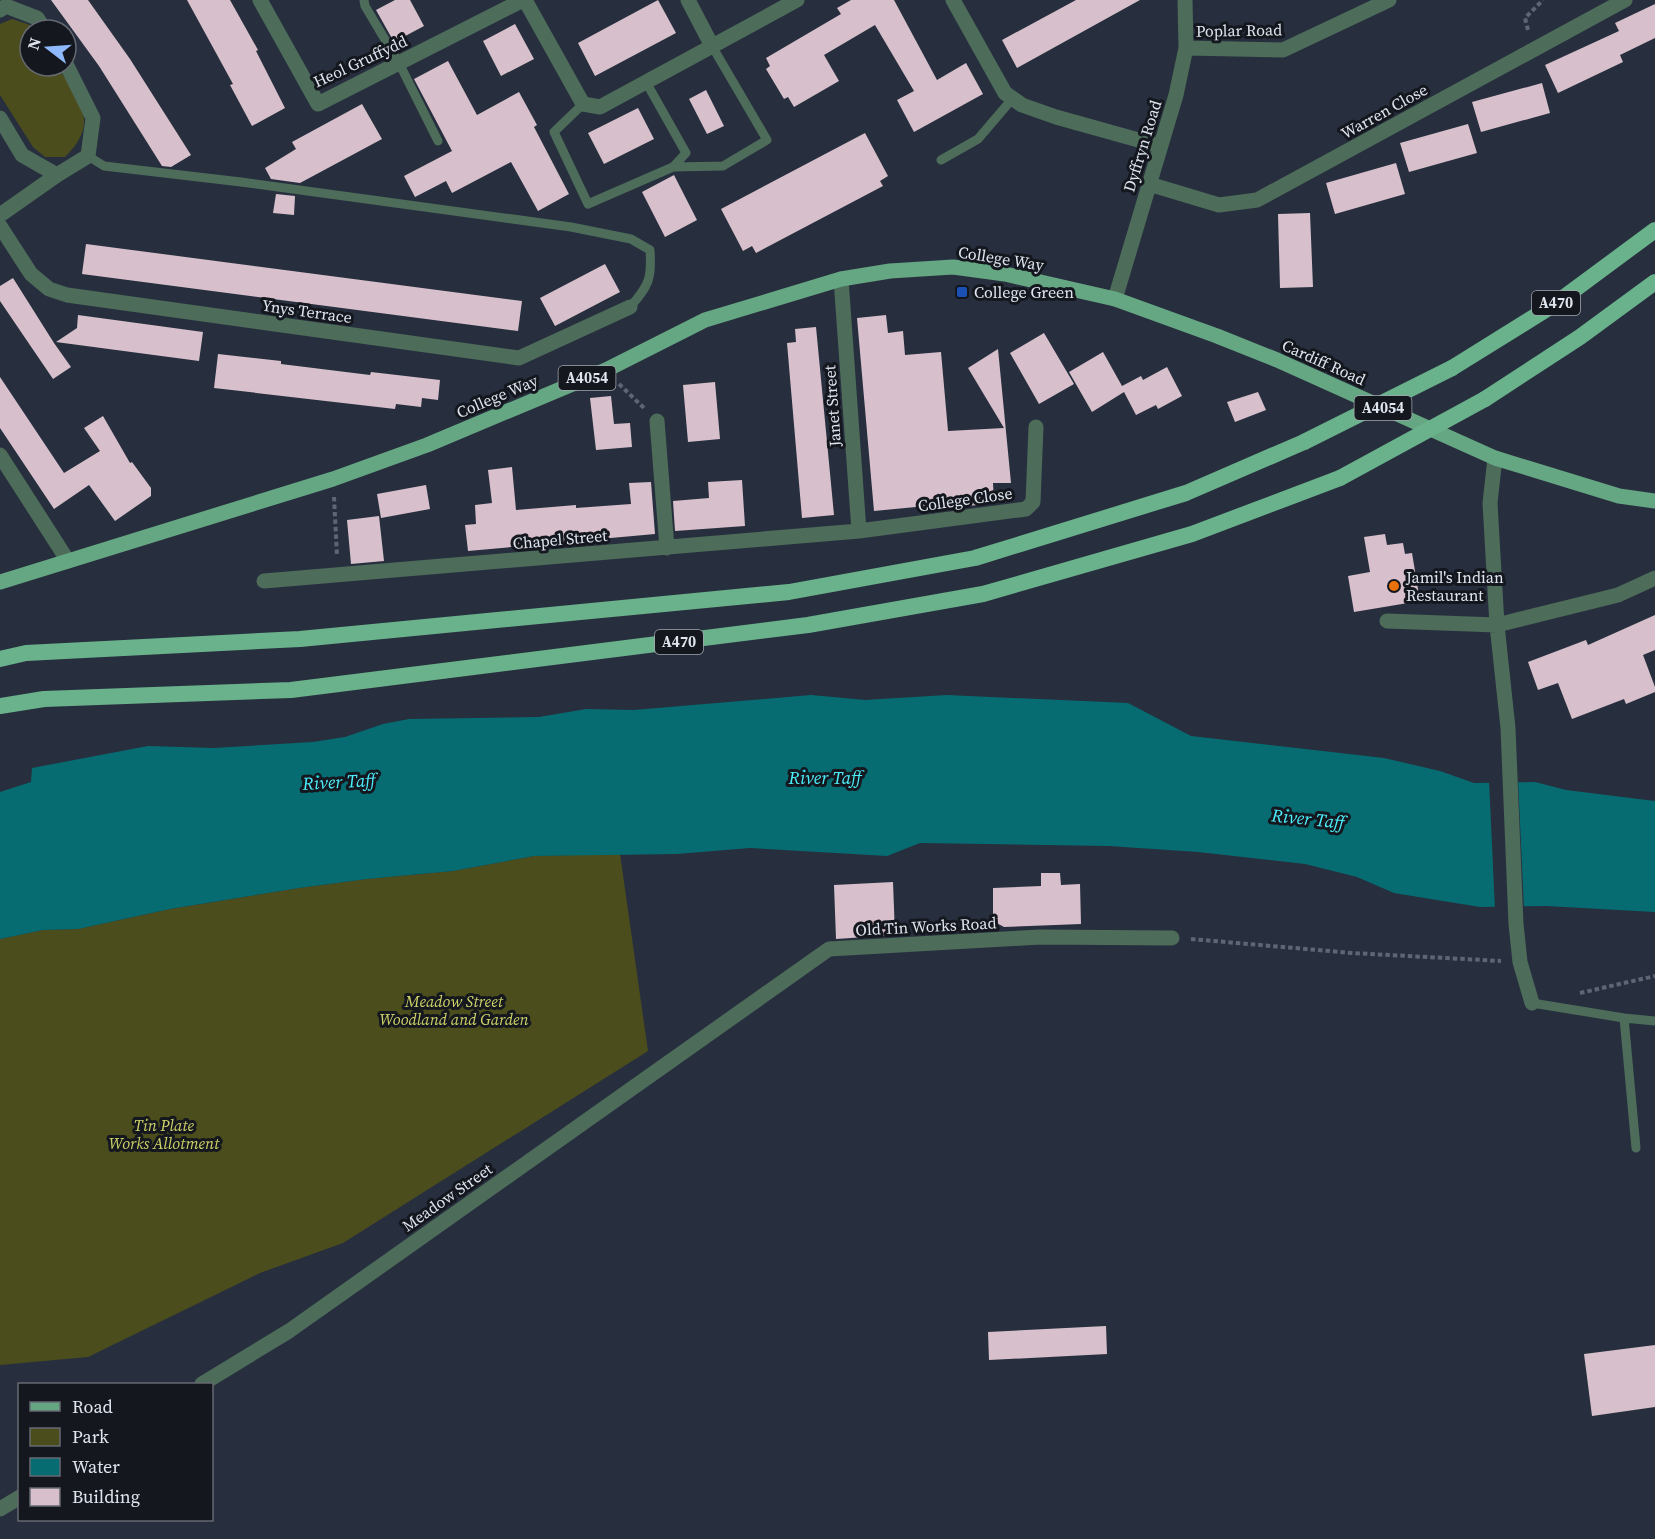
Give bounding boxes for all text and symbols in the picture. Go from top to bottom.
north arrow [18,18,78,78]
street label: Poplar Road [1196,18,1282,42]
street label: Heol Gruffydd [309,30,411,92]
text: N [21,34,46,52]
street label: Warren Close [1337,78,1431,144]
street label: Dyffryn Road [1118,97,1166,195]
street label: College Way [957,240,1046,276]
place label: College Green [974,281,1074,303]
marker: College Green [955,285,969,299]
road number: A470 [1532,291,1580,315]
street label: Ynys Terrace [261,294,353,328]
street label: Cardiff Road [1279,334,1369,390]
street label: Janet Street [818,364,846,449]
road number: A4054 [558,366,616,390]
street label: College Way [453,369,542,423]
road number: A4054 [1354,396,1412,420]
street label: College Close [916,481,1014,517]
street label: Chapel Street [512,524,609,554]
place label: Jamil's Indian Restaurant [1405,566,1504,606]
marker: Jamil's Indian Restaurant [1387,579,1401,593]
road number: A470 [655,630,703,654]
water label: River Taff [788,765,865,790]
water label: River Taff [301,767,380,796]
water label: River Taff [1269,802,1349,835]
street label: Old Tin Works Road [855,911,997,941]
park label: Meadow Street Woodland and Garden [379,990,529,1030]
park label: Tin Plate Works Allotment [109,1114,220,1154]
street label: Meadow Street [398,1157,497,1236]
legend [18,1383,213,1521]
text: Road [72,1394,113,1419]
text: Park [72,1424,109,1449]
text: Water [72,1454,120,1479]
text: Building [72,1484,140,1509]

